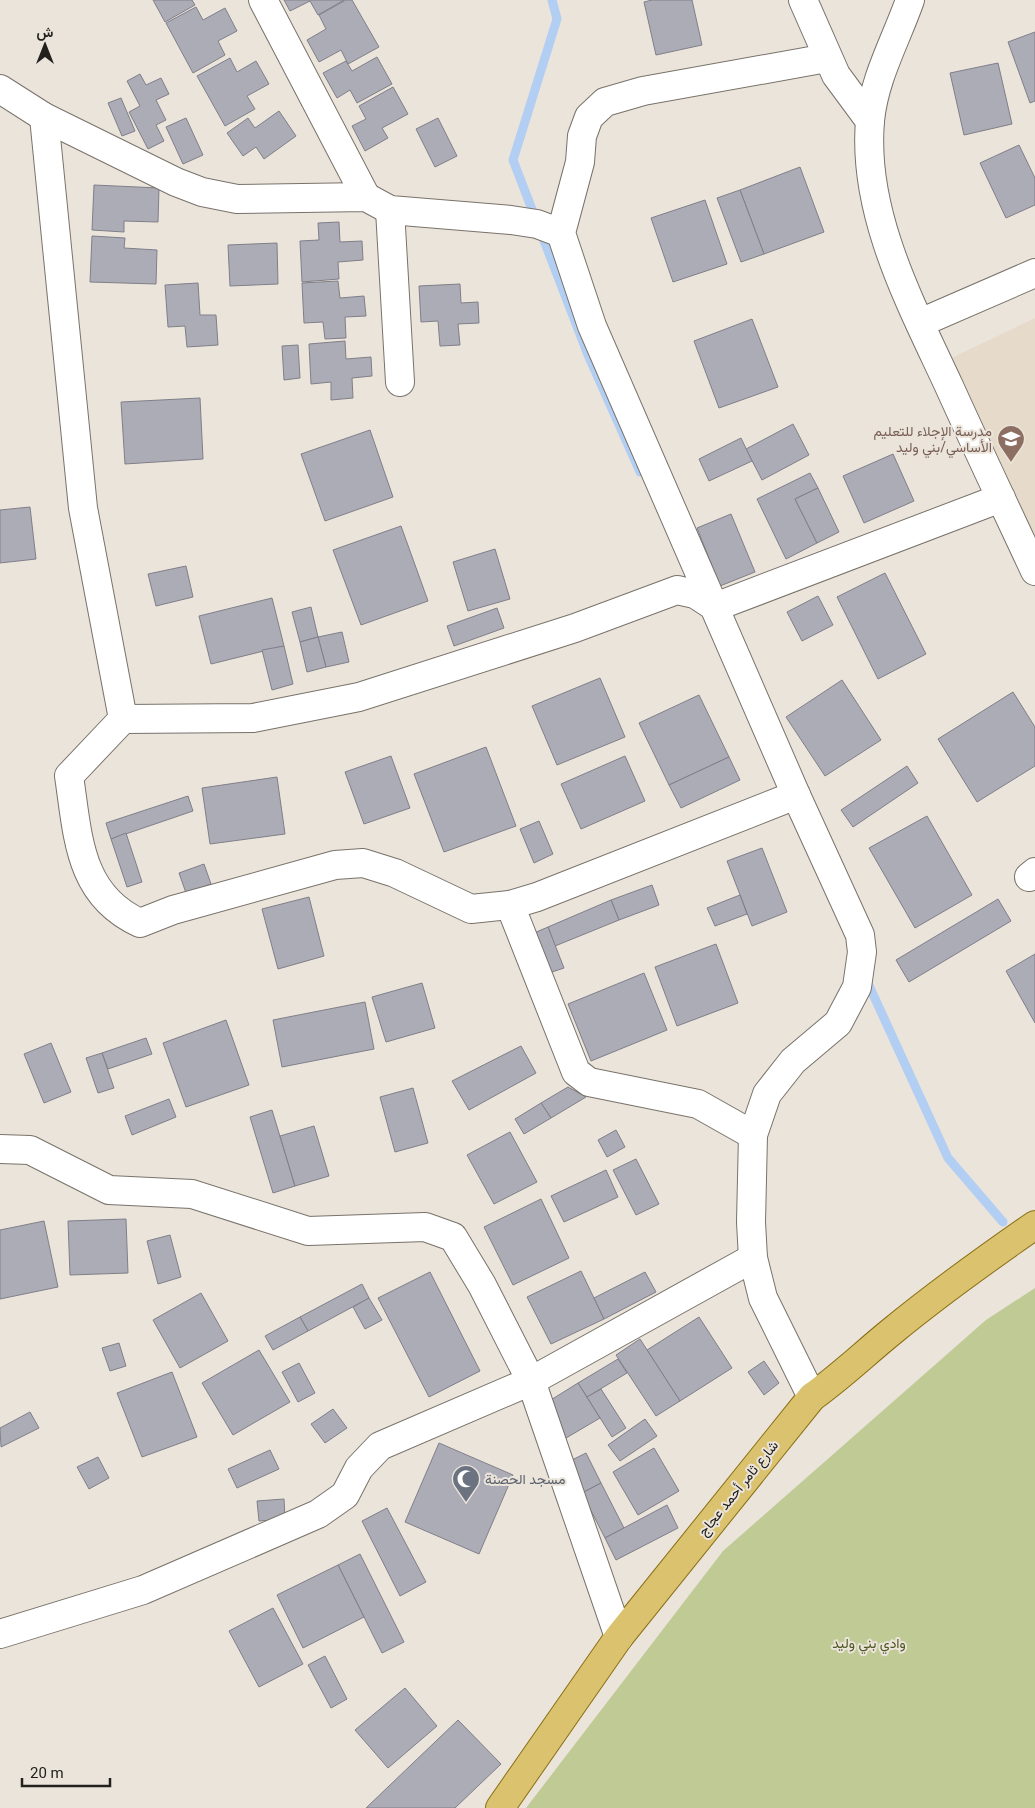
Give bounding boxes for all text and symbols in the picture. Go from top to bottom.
north arrow [20,20,70,70]
text: ش [37,24,54,41]
place label: مدرسة الإجلاء للتعليم الأساسي/بني وليد [874,423,992,459]
school or university icon: مدرسة الإجلاء للتعليم الأساسي/بني وليد [996,424,1026,463]
street label: شارع ثامر أحمد عجاج [695,1437,784,1541]
mosque icon: مسجد الحصنة [451,1464,481,1503]
place label: مسجد الحصنة [485,1471,566,1488]
park label: وادي بني وليد [832,1635,906,1655]
scale bar [22,1756,110,1788]
text: 20 m [30,1764,64,1782]

